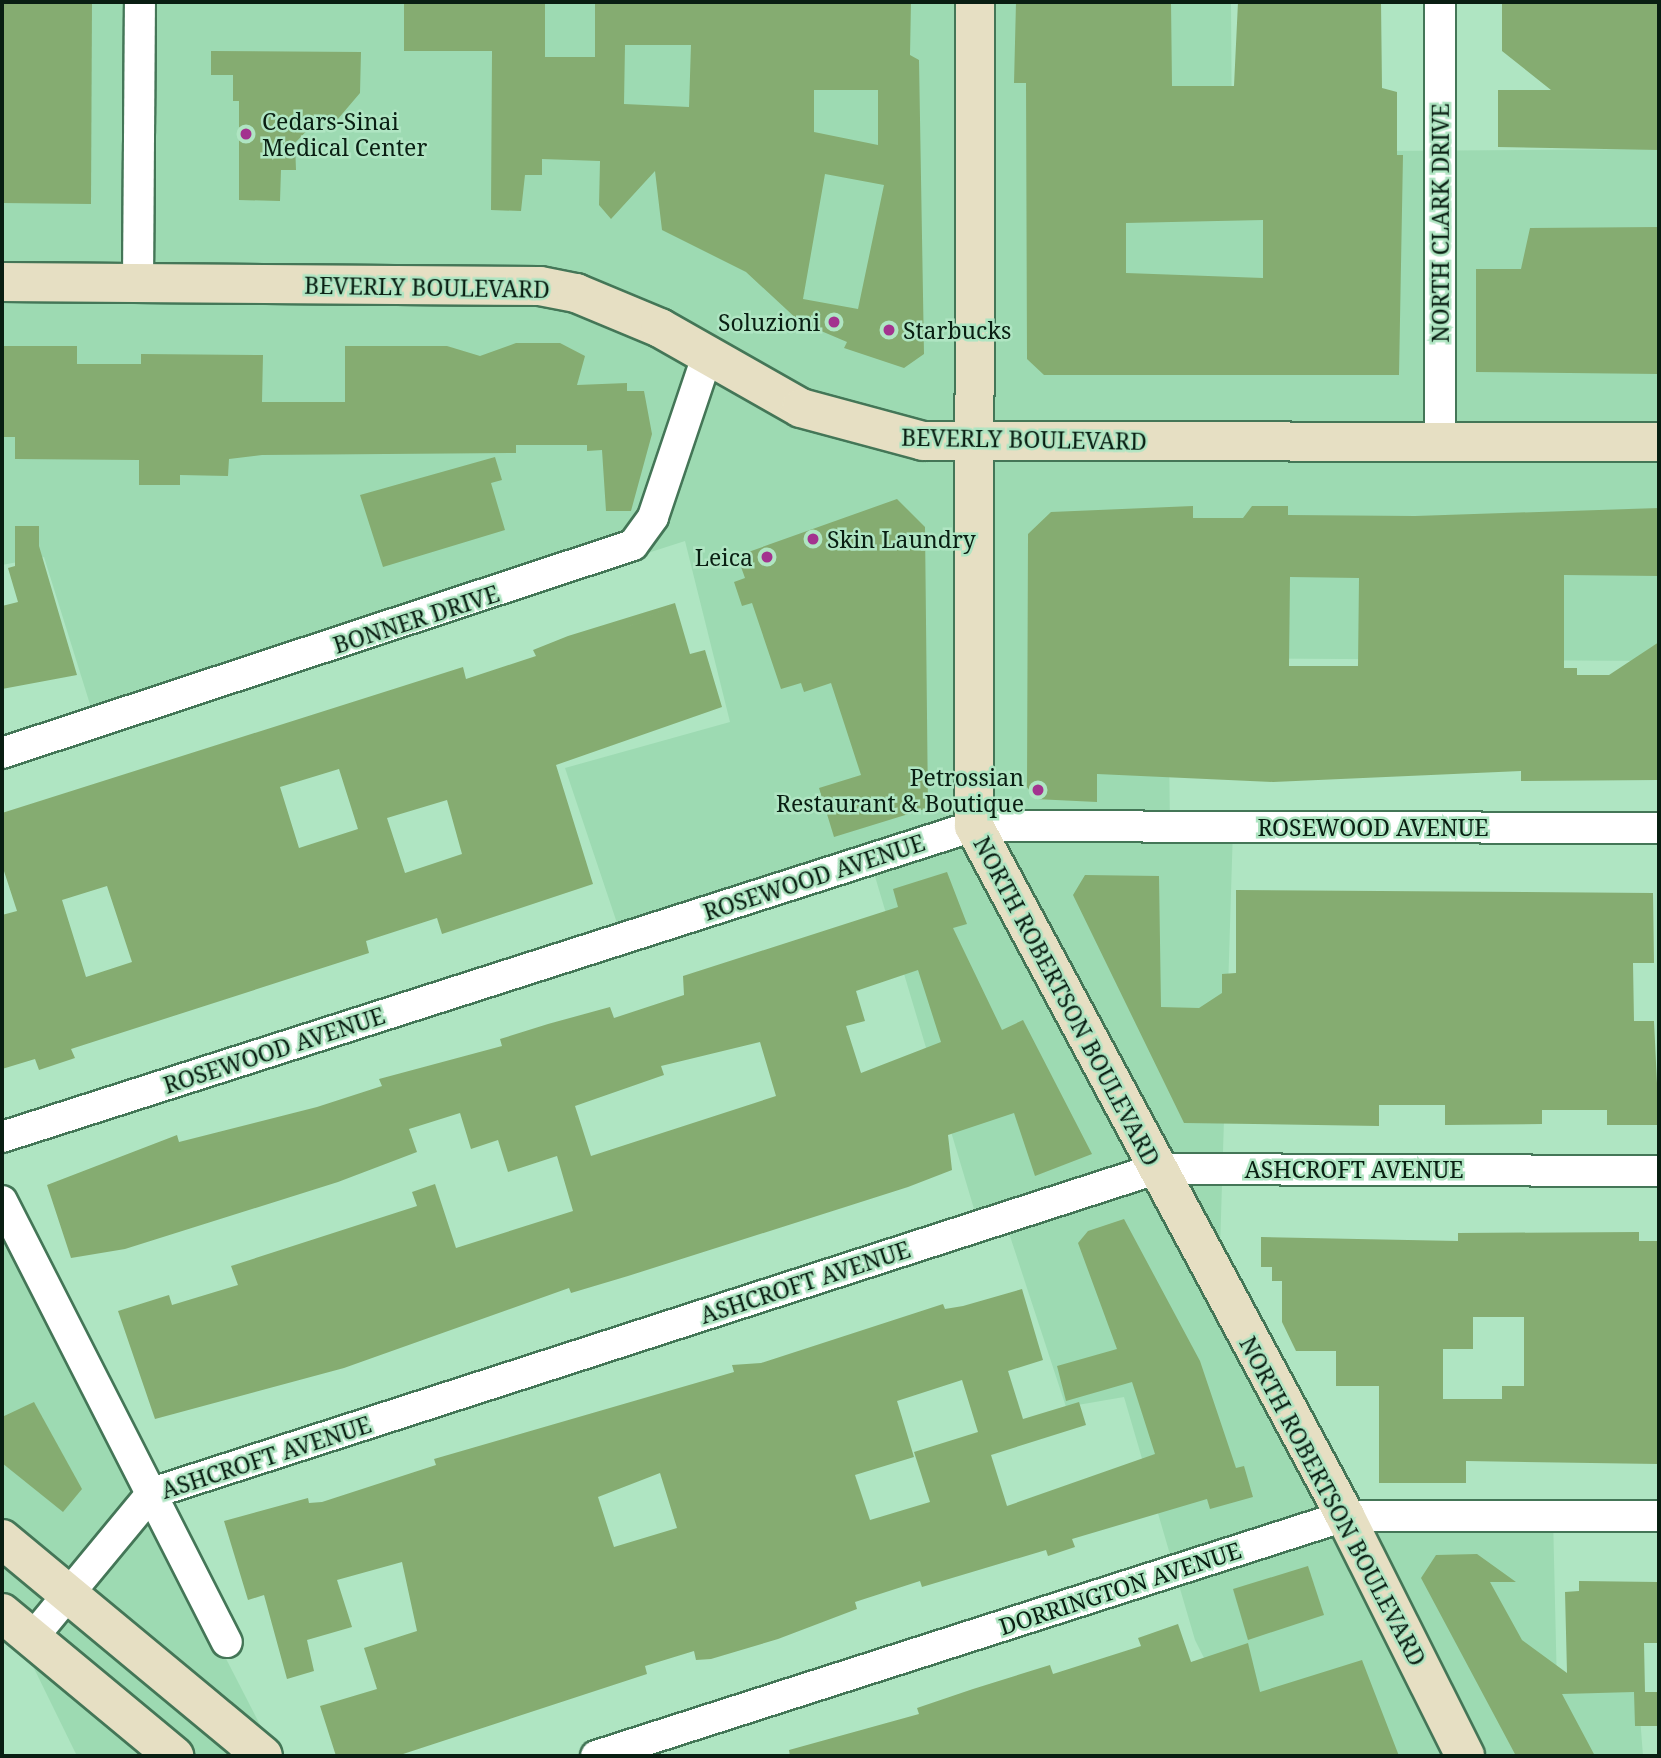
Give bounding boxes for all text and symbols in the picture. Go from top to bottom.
street label: NORTH CLARK DRIVE [1426,103,1454,343]
place label: Cedars-Sinai Medical Center [262,107,427,161]
marker: Cedars-Sinai Medical Center [236,124,256,144]
street label: BEVERLY BOULEVARD [304,271,550,303]
place label: Soluzioni [718,308,820,336]
marker: Soluzioni [826,314,842,330]
place label: Starbucks [903,316,1011,344]
marker: Starbucks [881,322,897,338]
street label: BEVERLY BOULEVARD [901,423,1147,455]
place label: Skin Laundry [827,525,976,553]
marker: Skin Laundry [805,531,821,547]
place label: Leica [695,543,753,571]
marker: Leica [759,549,775,565]
street label: BONNER DRIVE [330,579,502,659]
place label: Petrossian Restaurant & Boutique [776,763,1024,817]
marker: Petrossian Restaurant & Boutique [1030,782,1046,798]
street label: ROSEWOOD AVENUE [1257,813,1489,841]
street label: ROSEWOOD AVENUE [700,828,928,926]
street label: NORTH ROBERTSON BOULEVARD [968,832,1166,1170]
street label: ROSEWOOD AVENUE [160,1001,388,1099]
street label: ASHCROFT AVENUE [1244,1155,1464,1183]
street label: ASHCROFT AVENUE [697,1235,913,1329]
street label: NORTH ROBERTSON BOULEVARD [1234,1332,1432,1670]
street label: ASHCROFT AVENUE [158,1410,374,1504]
street label: DORRINGTON AVENUE [996,1536,1244,1640]

